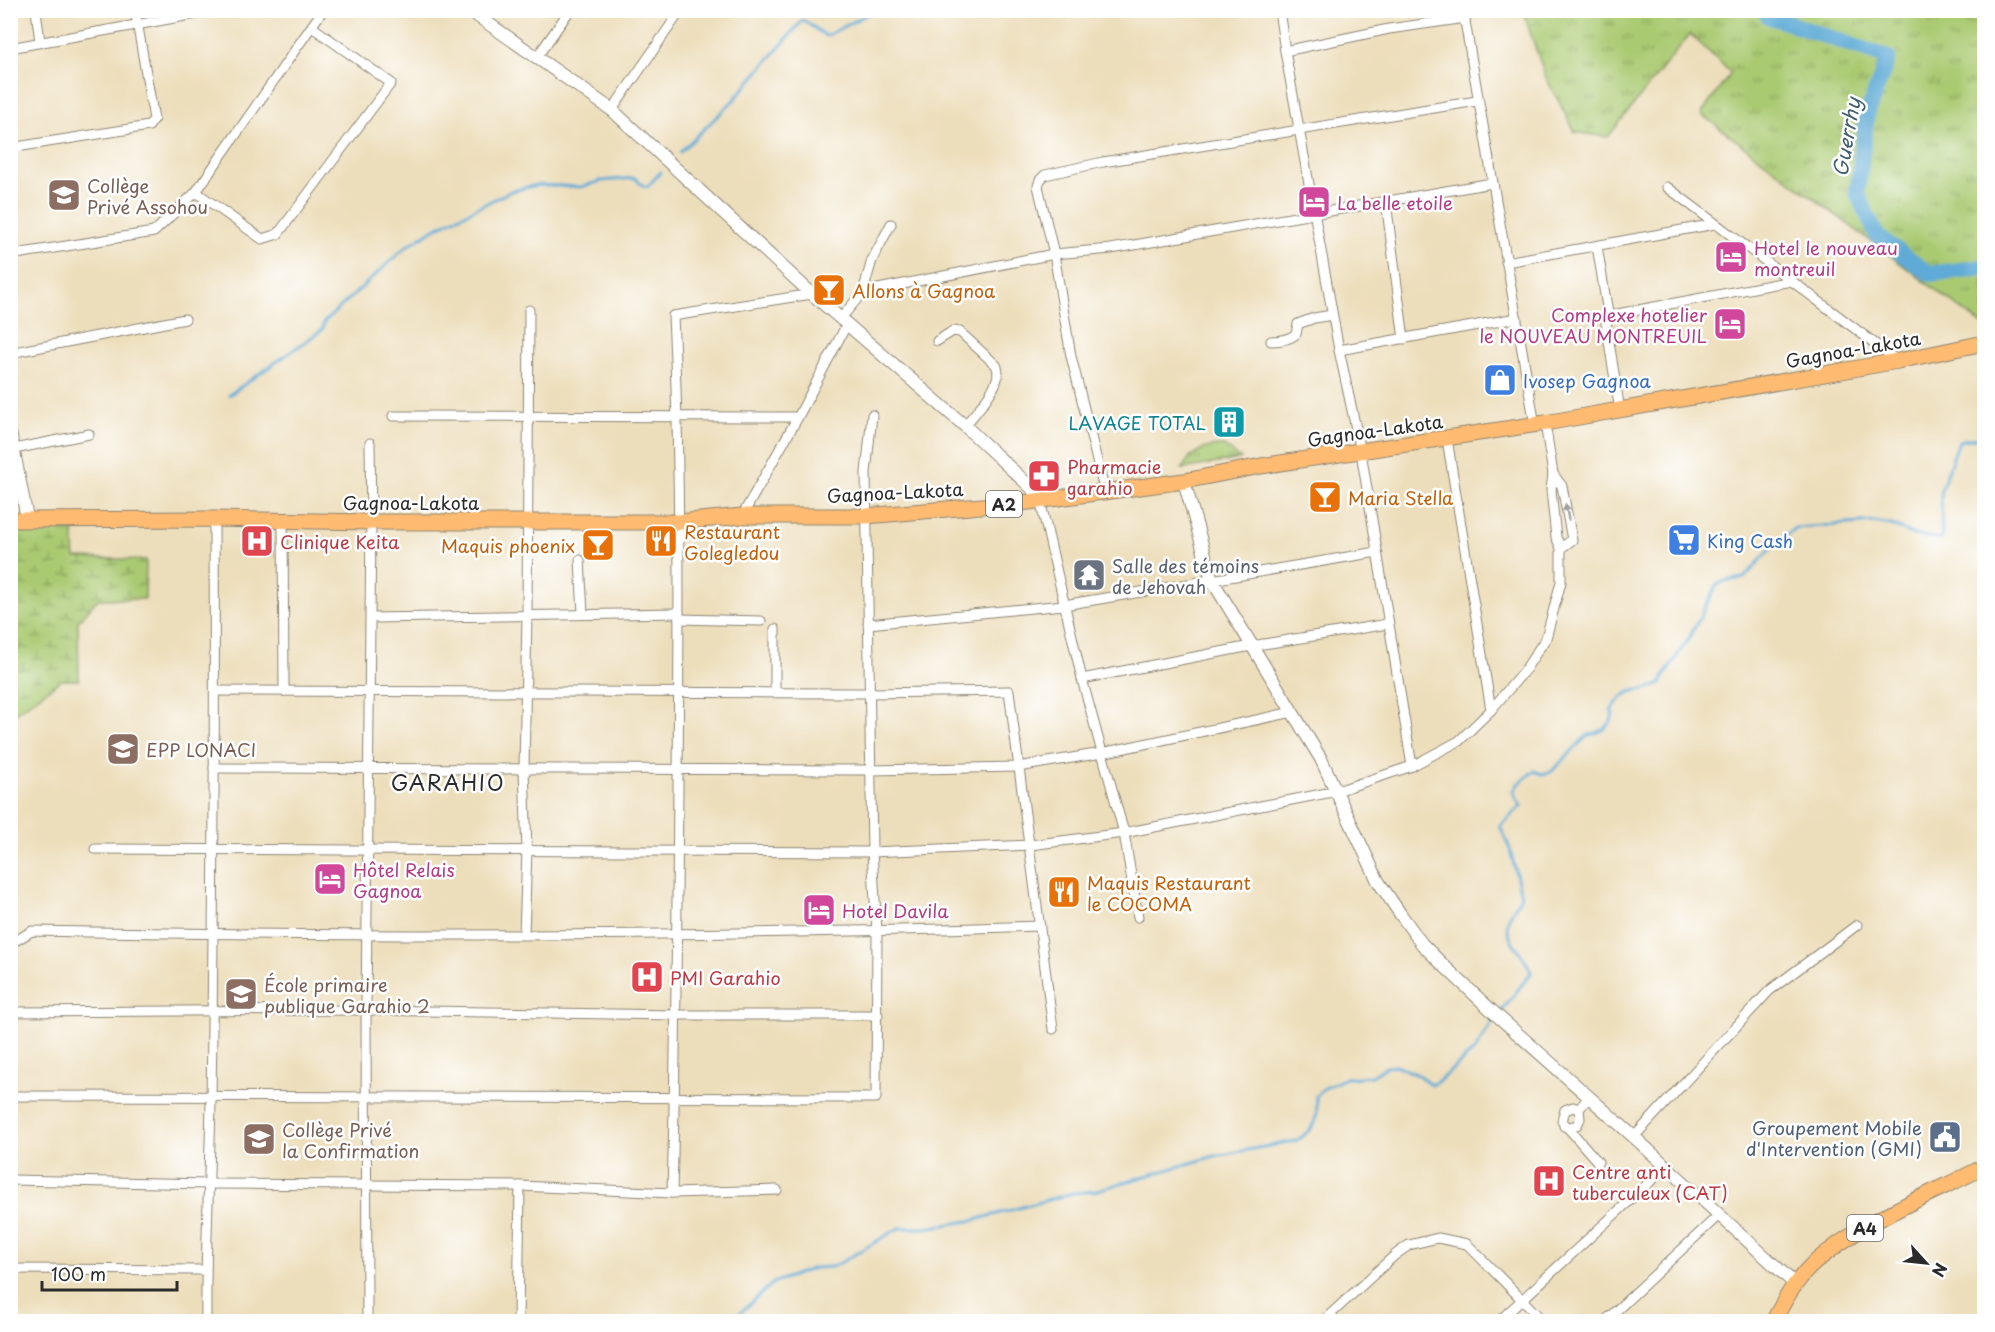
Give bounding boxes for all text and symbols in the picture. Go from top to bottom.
water label: Guerrhy [1824,93,1868,179]
place label: Collège Privé Assohou [87,172,208,220]
school or university icon: Collège Privé Assohou [46,177,82,213]
hotel icon: La belle etoile [1296,184,1332,220]
place label: La belle etoile [1337,189,1453,216]
place label: Hotel le nouveau montreuil [1754,234,1898,282]
hotel icon: Hotel le nouveau montreuil [1713,239,1749,275]
bar icon: Allons à Gagnoa [811,272,847,308]
place label: Allons à Gagnoa [852,277,996,304]
place label: Complexe hotelier le NOUVEAU MONTREUIL [1479,301,1708,349]
hotel icon: Complexe hotelier le NOUVEAU MONTREUIL [1712,306,1748,342]
street label: Gagnoa-Lakota [1783,324,1923,374]
shop icon: Ivosep Gagnoa [1482,362,1518,398]
place label: Ivosep Gagnoa [1523,367,1651,394]
building icon: LAVAGE TOTAL [1211,404,1247,440]
street label: Gagnoa-Lakota [1305,407,1445,453]
place label: LAVAGE TOTAL [1068,409,1206,436]
place label: Pharmacie garahio [1067,453,1161,501]
pharmacy icon: Pharmacie garahio [1026,458,1062,494]
street label: Gagnoa-Lakota [826,475,965,509]
bar icon: Maria Stella [1307,479,1343,515]
place label: Maria Stella [1348,484,1454,511]
street label: Gagnoa-Lakota [343,489,480,516]
road number: A2 [986,491,1022,517]
one-way arrow [1562,503,1571,522]
place label: Restaurant Golegledou [684,518,780,566]
supermarket icon: King Cash [1666,522,1702,558]
hospital icon: Clinique Keita [239,523,275,559]
restaurant icon: Restaurant Golegledou [643,523,679,559]
bar icon: Maquis phoenix [580,527,616,563]
place label: King Cash [1707,527,1793,554]
place label: Clinique Keita [280,528,400,555]
place label: Maquis phoenix [441,532,575,559]
place label: Salle des témoins de Jehovah [1112,552,1259,600]
temple icon: Salle des témoins de Jehovah [1071,557,1107,593]
school or university icon: EPP LONACI [105,731,141,767]
place label: EPP LONACI [146,736,256,763]
district label: GARAHIO [391,766,505,798]
place label: Hôtel Relais Gagnoa [353,856,455,904]
hotel icon: Hôtel Relais Gagnoa [312,861,348,897]
place label: Maquis Restaurant le COCOMA [1087,869,1251,917]
restaurant icon: Maquis Restaurant le COCOMA [1046,874,1082,910]
hotel icon: Hotel Davila [801,892,837,928]
place label: Hotel Davila [842,897,949,924]
hospital icon: PMI Garahio [629,959,665,995]
place label: PMI Garahio [670,964,781,991]
place label: École primaire publique Garahio 2 [264,971,430,1019]
school or university icon: École primaire publique Garahio 2 [223,976,259,1012]
place label: Groupement Mobile d'Intervention (GMI) [1746,1114,1922,1162]
place label: Collège Privé la Confirmation [282,1116,419,1164]
public building icon: Groupement Mobile d'Intervention (GMI) [1927,1119,1963,1155]
school or university icon: Collège Privé la Confirmation [241,1121,277,1157]
place label: Centre anti tuberculeux (CAT) [1572,1158,1728,1206]
hospital icon: Centre anti tuberculeux (CAT) [1531,1163,1567,1199]
road number: A4 [1847,1215,1883,1241]
north arrow [1896,1233,1956,1293]
scale bar [42,1254,177,1292]
text: N [1927,1259,1954,1281]
text: 100 m [51,1260,106,1287]

